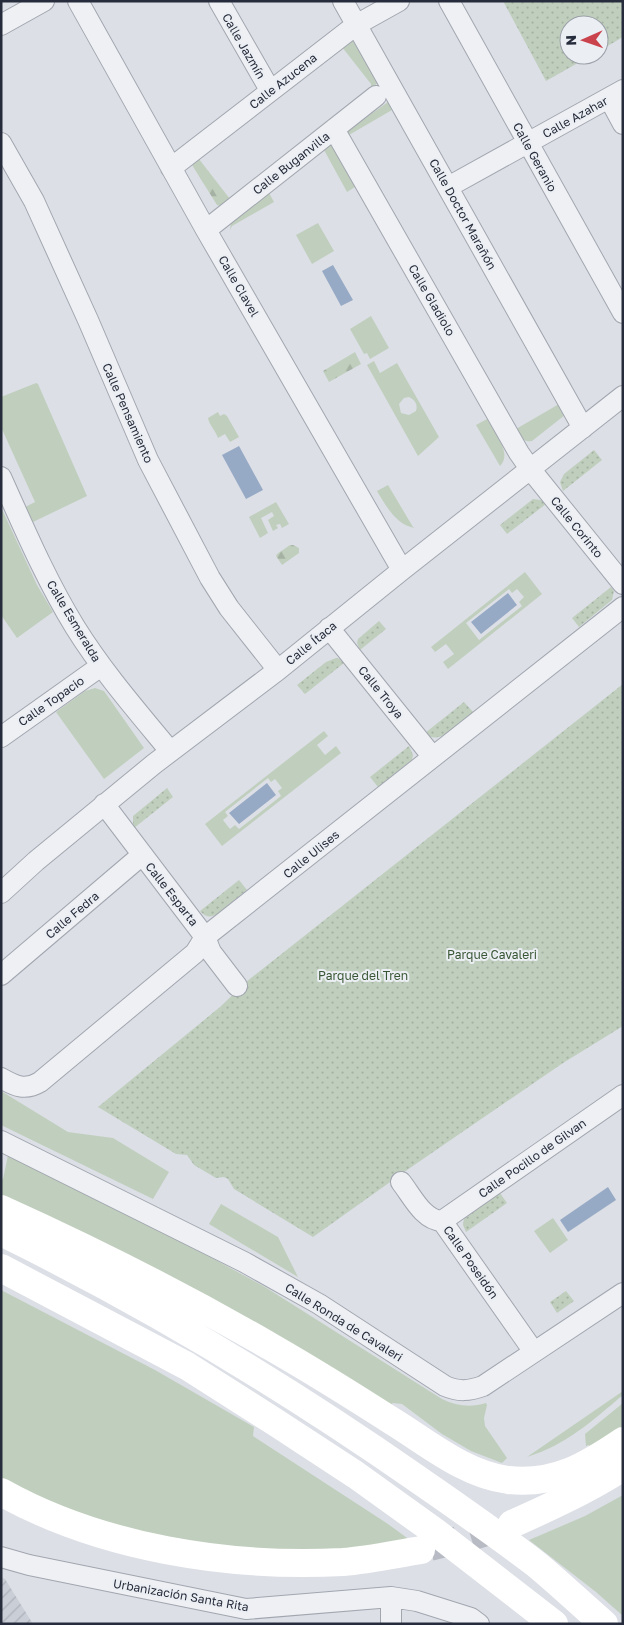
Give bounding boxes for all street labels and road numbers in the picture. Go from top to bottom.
street label: Calle Jazmín [219,11,269,81]
street label: Calle Azucena [246,50,320,112]
street label: Calle Azahar [540,93,611,141]
street label: Calle Geranio [510,120,560,194]
street label: Calle Buganvilla [250,128,332,198]
street label: Calle Doctor Marañón [426,156,500,272]
street label: Calle Clavel [215,253,263,319]
street label: Calle Gladiolo [405,261,459,339]
street label: Calle Pensamiento [99,361,157,465]
street label: Calle Corinto [548,493,606,561]
street label: Calle Esmeralda [44,577,104,665]
street label: Calle Ítaca [283,618,339,668]
street label: Calle Troya [355,663,407,721]
street label: Calle Topacio [15,673,87,729]
street label: Calle Ulises [280,827,342,881]
street label: Calle Esparta [142,859,202,929]
street label: Calle Fedra [42,888,102,942]
street label: Calle Pocillo de Gilvan [475,1115,589,1201]
street label: Calle Poseidón [440,1223,502,1301]
street label: Calle Ronda de Cavaleri [282,1280,406,1364]
street label: Urbanización Santa Rita [112,1576,250,1614]

